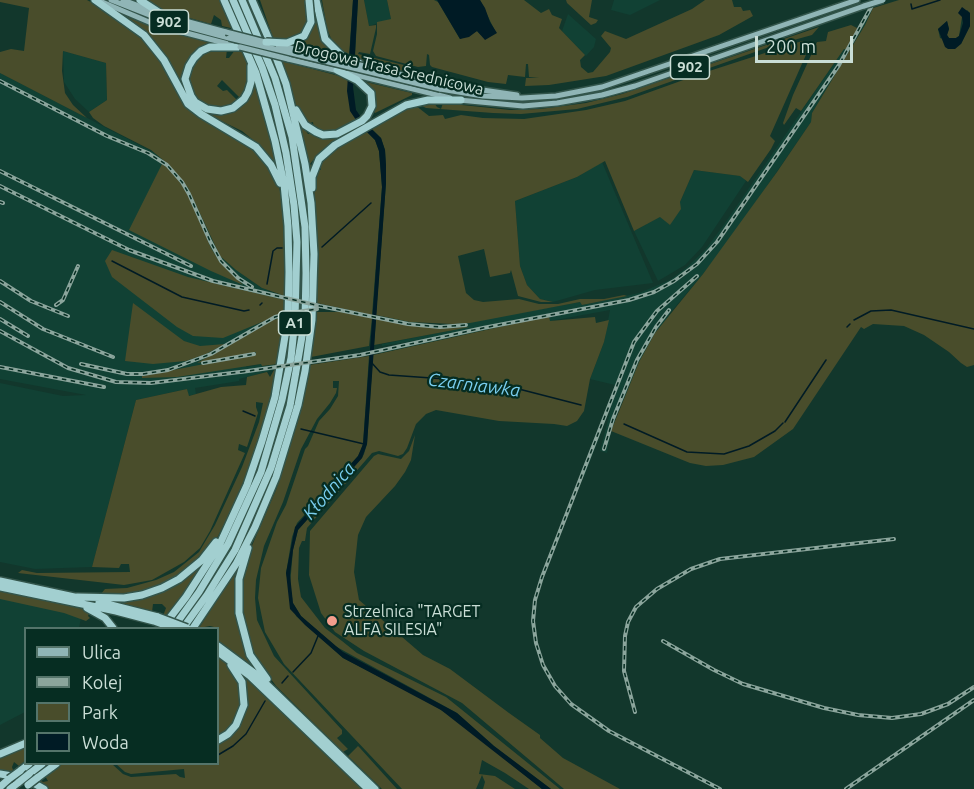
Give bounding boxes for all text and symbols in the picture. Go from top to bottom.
road number: 902 [150,10,188,34]
scale bar [758,24,856,62]
text: 200 m [766,36,816,56]
street label: Drogowa Trasa Średnicowa [292,37,486,99]
road number: 902 [670,55,710,79]
road number: A1 [278,311,312,335]
water label: Czarniawka [427,369,521,401]
water label: Kłodnica [298,458,360,524]
place label: Strzelnica "TARGET ALFA SILESIA" [344,602,480,640]
marker: Strzelnica "TARGET ALFA SILESIA" [325,614,339,628]
legend [24,627,219,765]
text: Ulica [82,642,121,662]
text: Kolej [82,672,122,692]
text: Park [82,702,118,722]
text: Woda [82,732,129,752]

